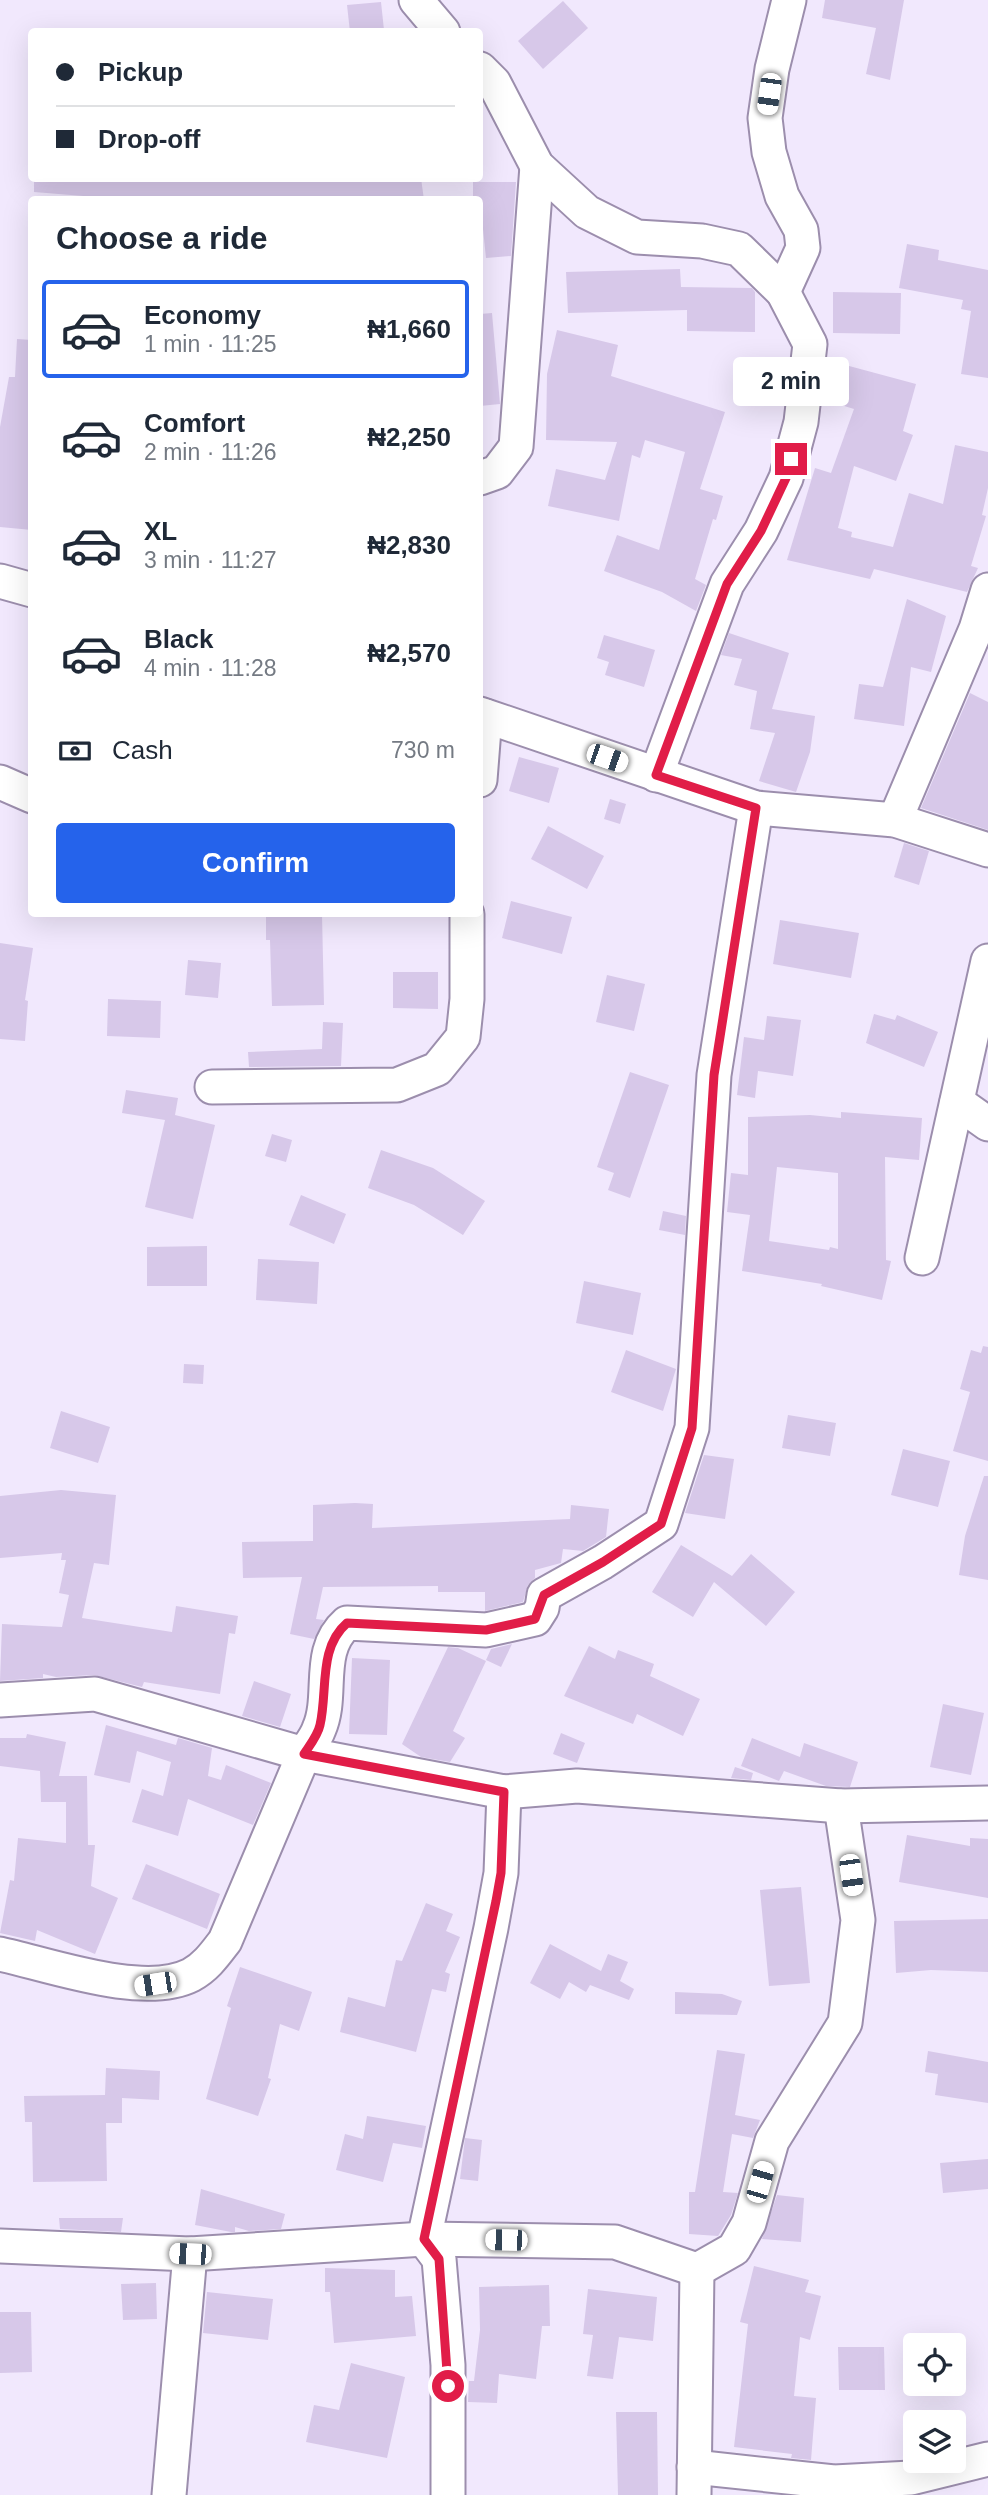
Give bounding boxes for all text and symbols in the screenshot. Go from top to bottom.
text: Pickup [98,57,183,87]
car [756,72,783,116]
text: Drop-off [98,124,201,154]
text: Choose a ride [56,220,268,256]
icon: car [60,298,123,361]
text: Economy [144,300,261,330]
text: ₦1,660 [367,314,451,344]
text: 1 min · 11:25 [144,331,277,357]
callout: 2 min [733,358,849,406]
text: 2 min [761,368,821,394]
icon: car [60,406,123,469]
text: Comfort [144,408,245,438]
text: ₦2,250 [367,422,451,452]
text: 2 min · 11:26 [144,439,277,465]
route end [775,443,807,475]
icon: car [60,514,123,577]
text: XL [144,516,177,546]
text: ₦2,830 [367,530,451,560]
text: 3 min · 11:27 [144,547,277,573]
icon: car [60,622,123,685]
text: Black [144,624,213,654]
text: ₦2,570 [367,638,451,668]
text: 4 min · 11:28 [144,655,277,681]
icon: cash [56,732,94,770]
text: Cash [112,735,173,765]
text: 730 m [391,737,455,763]
car [584,741,631,775]
button: Confirm [56,823,455,903]
car [838,1853,865,1897]
car [133,1970,178,1998]
car [745,2159,776,2205]
car [485,2229,528,2251]
car [169,2243,212,2265]
map controls [903,2333,966,2473]
button: locate [903,2333,966,2396]
route start [432,2370,464,2402]
button: layers [903,2410,966,2473]

